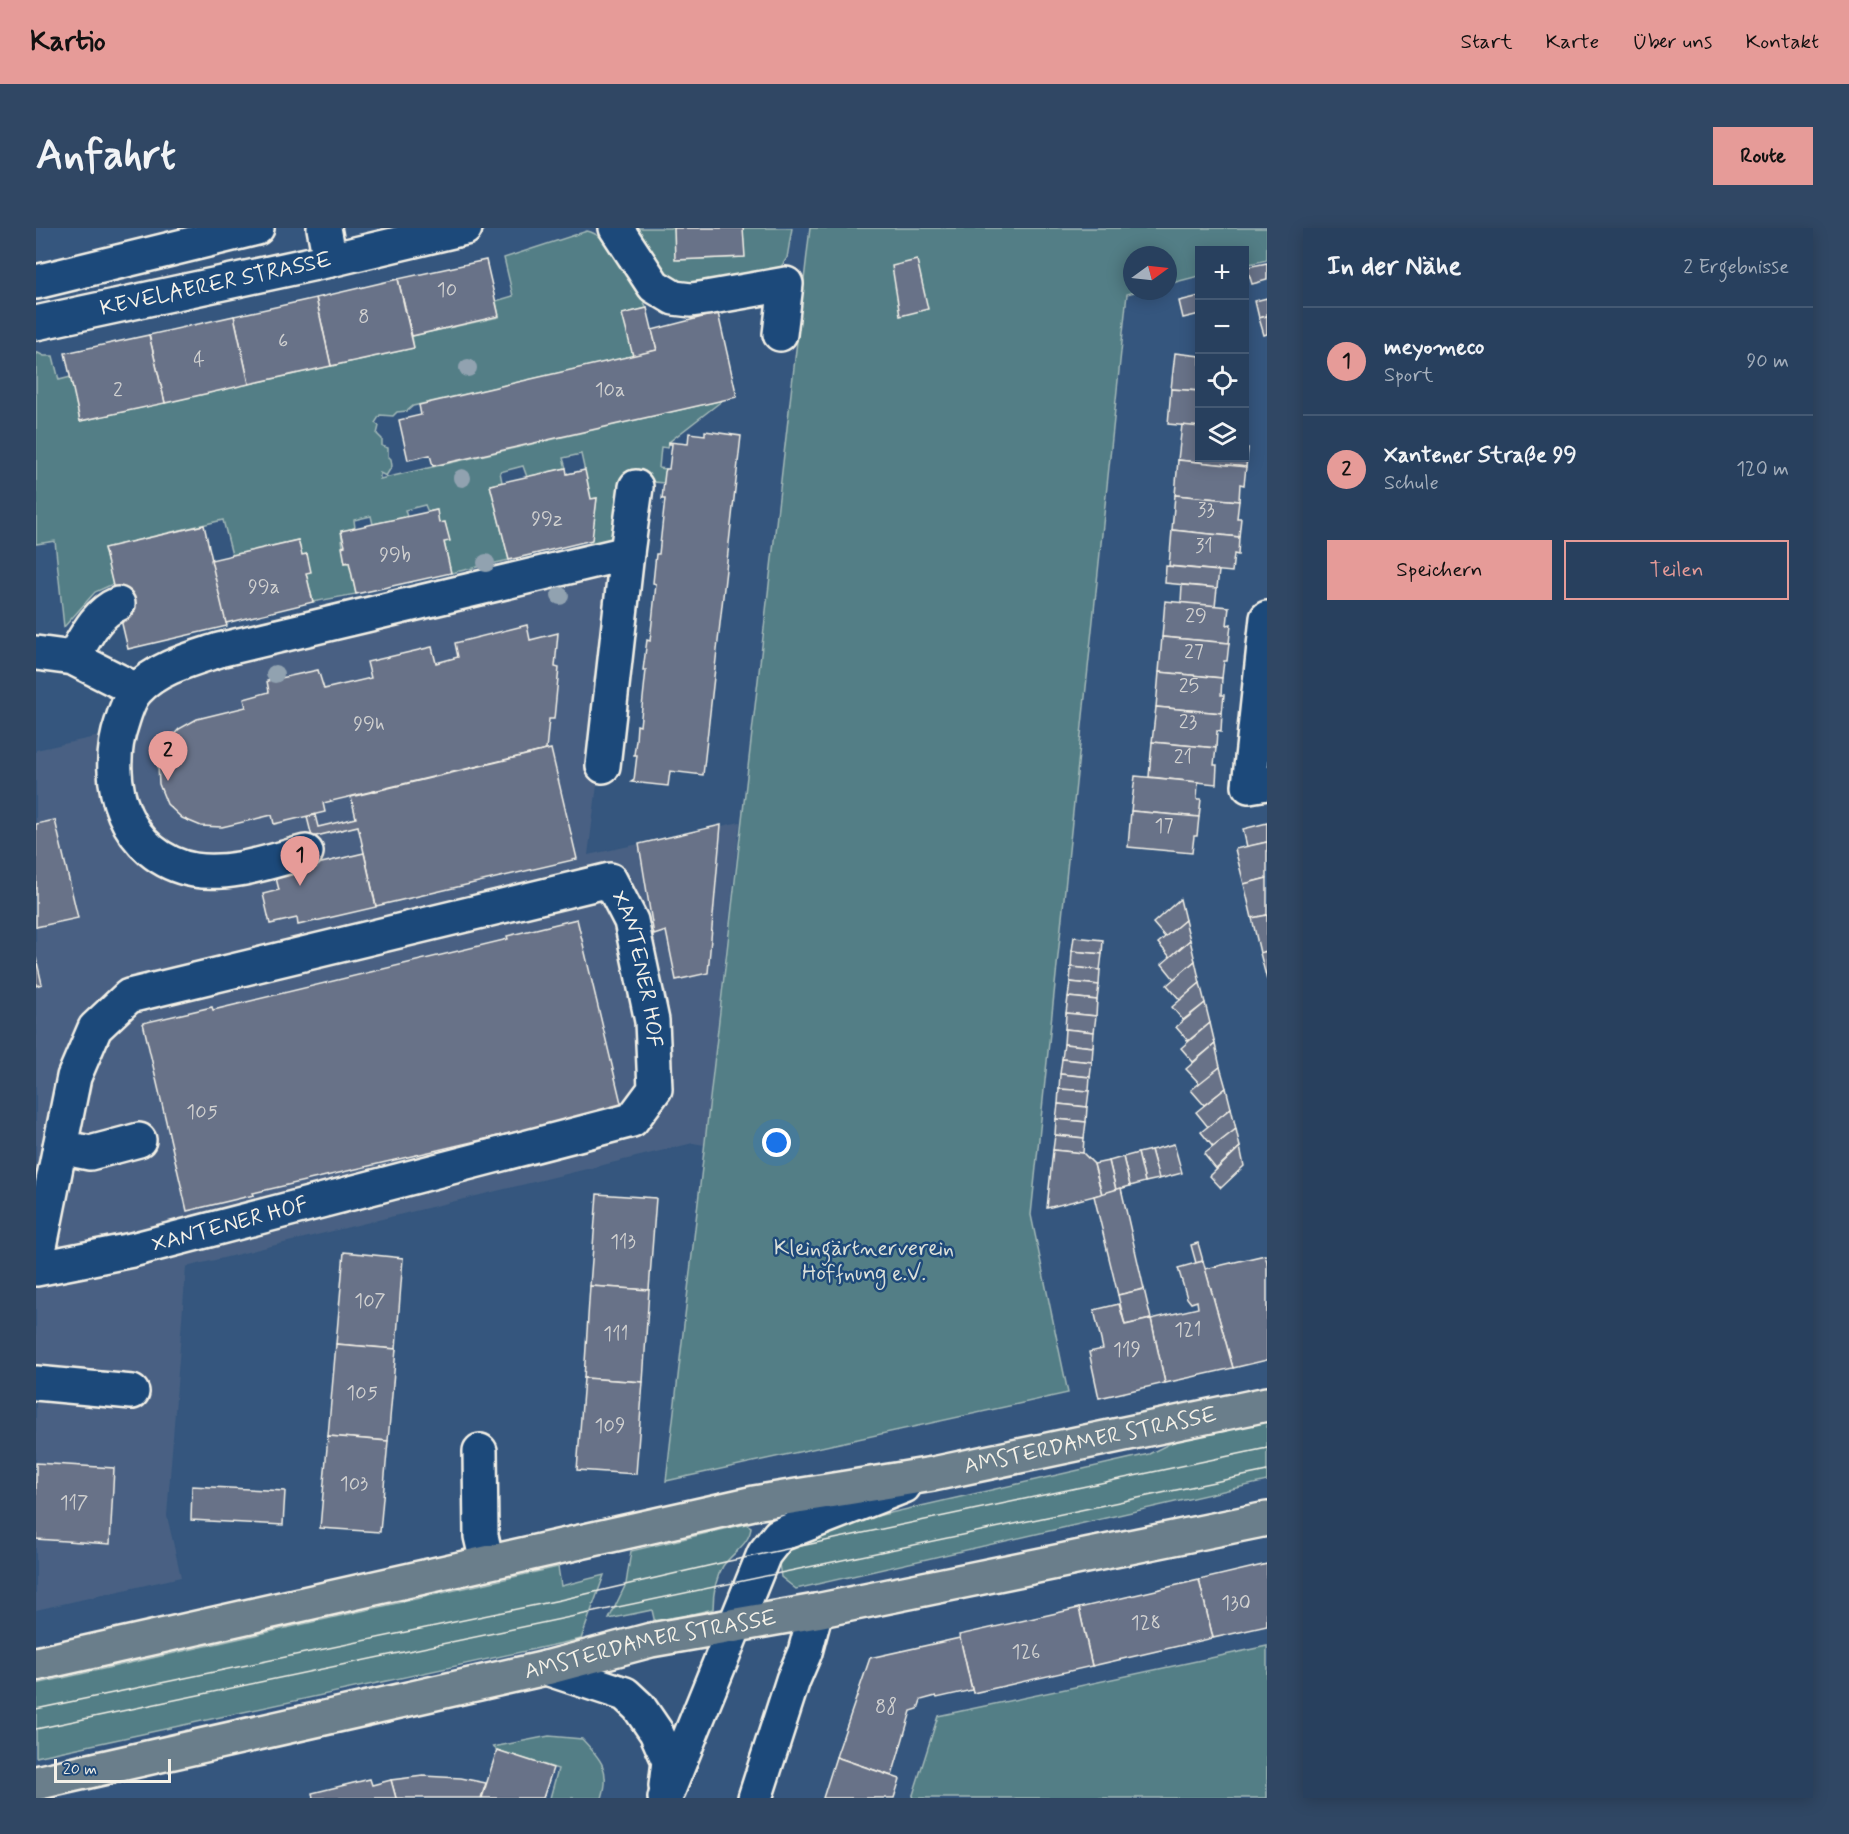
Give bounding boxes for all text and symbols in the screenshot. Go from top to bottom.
text: Kartio [30,24,106,61]
text: Start [1461,28,1513,56]
text: Karte [1546,28,1599,56]
text: Über uns [1632,28,1712,56]
text: Kontakt [1745,28,1819,56]
button: Route [1713,127,1813,185]
text: Anfahrt [36,129,176,184]
street label: KEVELAERER STRASSE [98,246,334,323]
north arrow [1123,246,1177,300]
map controls [1195,246,1249,462]
button: + [1195,246,1249,300]
text: In der Nähe [1327,250,1461,284]
text: 2 Ergebnisse [1683,254,1789,281]
house number: 10 [437,277,457,304]
button: − [1195,300,1249,354]
house number: 8 [358,304,370,331]
house number: 6 [278,328,288,355]
text: meyomeco [1384,334,1485,362]
house number: 4 [193,347,205,374]
text: 1 [1342,348,1351,375]
text: 90 m [1746,348,1789,375]
button: locate [1195,354,1249,408]
text: Sport [1384,362,1433,389]
house number: 2 [113,377,123,404]
house number: 10a [595,377,625,404]
button: layers [1195,408,1249,462]
text: Xantener Straße 99 [1384,442,1577,470]
text: 2 [1342,456,1351,483]
text: 120 m [1736,456,1789,483]
text: Schule [1384,470,1439,497]
house number: 33 [1197,497,1215,524]
house number: 99z [531,506,563,533]
house number: 31 [1195,533,1213,560]
button: Speichern [1327,540,1552,600]
button: Teilen [1564,540,1789,600]
house number: 99b [379,542,411,569]
house number: 99a [248,574,280,601]
house number: 29 [1185,603,1207,630]
house number: 27 [1184,639,1204,666]
house number: 25 [1179,673,1199,700]
house number: 23 [1179,709,1197,736]
house number: 99h [353,711,385,738]
pin: 2 [148,732,188,781]
house number: 21 [1174,744,1192,771]
house number: 17 [1155,813,1174,840]
pin: 1 [280,836,320,886]
street label: XANTENER HOF [604,886,667,1048]
house number: 105 [186,1099,218,1126]
your location [762,1128,791,1157]
street label: XANTENER HOF [149,1191,311,1259]
house number: 113 [610,1229,636,1256]
park label: Kleingärtnerverein Hoffnung e.V. [774,1235,954,1291]
house number: 107 [354,1288,386,1315]
house number: 121 [1174,1317,1202,1344]
house number: 111 [603,1321,629,1348]
house number: 119 [1113,1337,1141,1364]
house number: 105 [346,1380,378,1407]
street label: AMSTERDAMER STRASSE [961,1401,1219,1481]
house number: 109 [595,1413,625,1440]
house number: 103 [340,1471,368,1498]
house number: 117 [60,1490,88,1517]
house number: 130 [1221,1590,1251,1617]
street label: AMSTERDAMER STRASSE [522,1604,779,1686]
house number: 128 [1131,1610,1161,1637]
house number: 126 [1012,1639,1040,1666]
house number: 88 [875,1694,897,1721]
scale bar [54,1756,171,1784]
text: 20 m [63,1759,97,1780]

